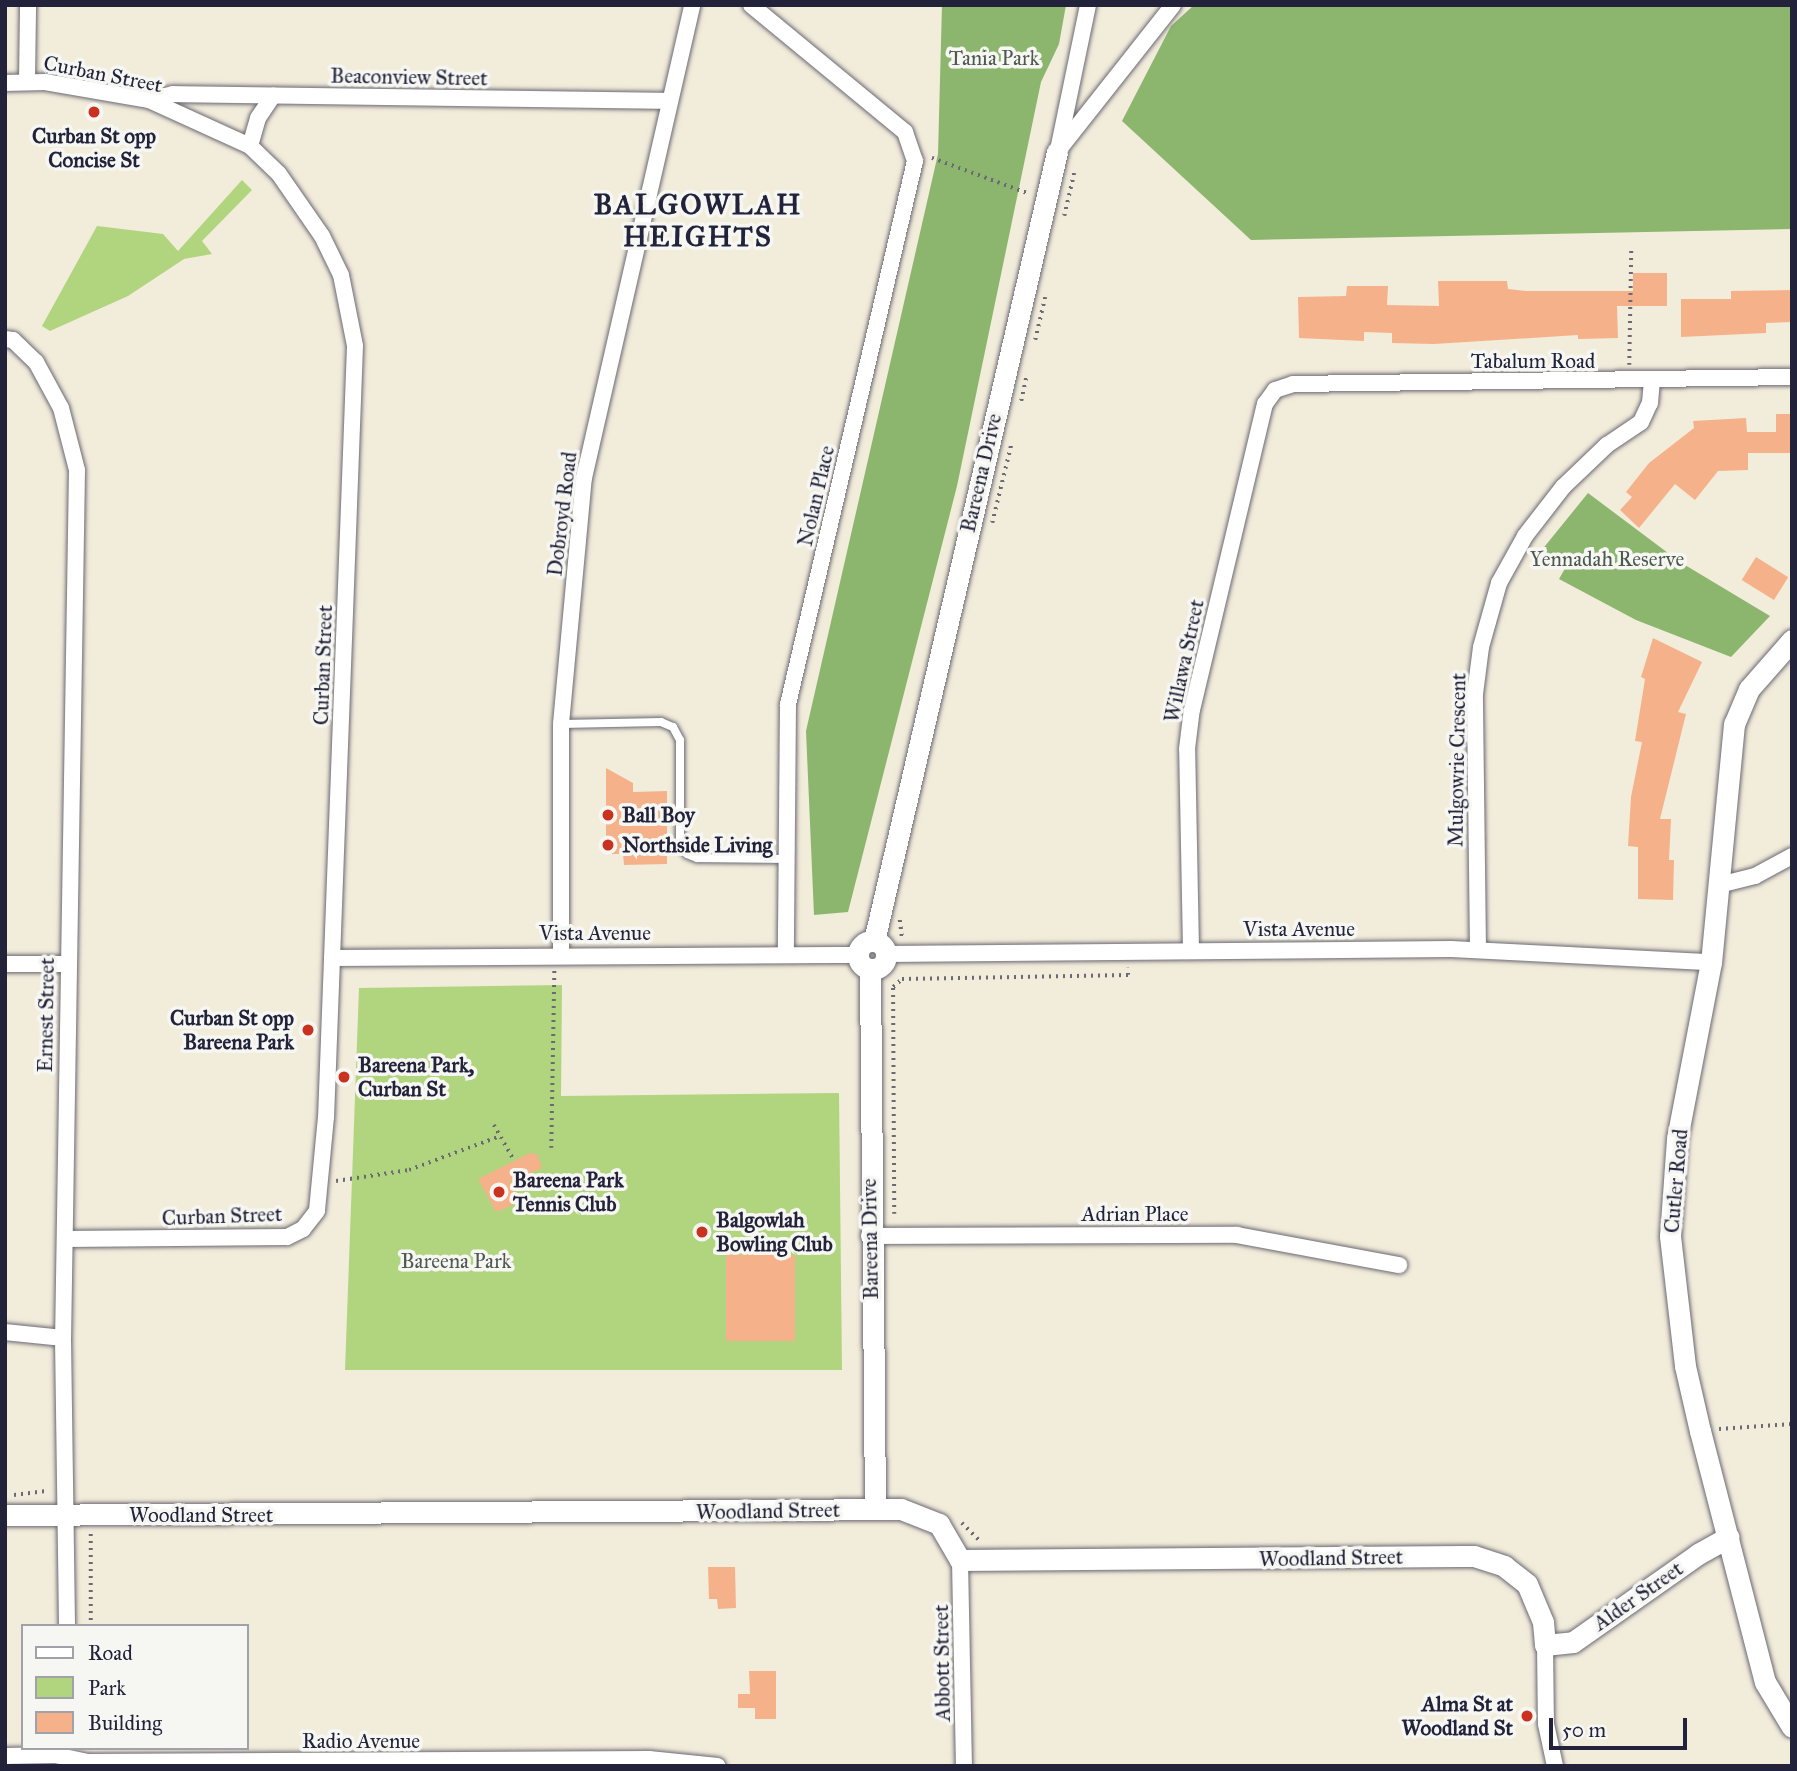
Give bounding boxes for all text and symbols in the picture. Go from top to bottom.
park label: Tania Park [949,45,1039,71]
street label: Curban Street [41,50,165,98]
street label: Beaconview Street [330,63,488,91]
marker: Curban St opp Concise St [86,104,102,120]
place label: Curban St opp Concise St [32,123,156,173]
district label: BALGOWLAH HEIGHTS [595,188,801,254]
street label: Tabalum Road [1471,348,1595,374]
street label: Bareena Drive [955,411,1007,535]
street label: Nolan Place [792,443,840,549]
street label: Dobroyd Road [542,450,582,578]
park label: Yennadah Reserve [1530,546,1684,572]
street label: Willawa Street [1159,597,1209,725]
street label: Curban Street [308,604,338,726]
street label: Mulgowrie Crescent [1443,673,1471,847]
place label: Ball Boy [622,802,695,828]
marker: Ball Boy [600,807,616,823]
place label: Northside Living [622,832,772,858]
marker: Northside Living [600,837,616,853]
street label: Vista Avenue [1243,916,1355,942]
street label: Vista Avenue [539,920,651,946]
street label: Ernest Street [32,957,60,1073]
place label: Curban St opp Bareena Park [170,1005,294,1055]
marker: Curban St opp Bareena Park [300,1022,316,1038]
place label: Bareena Park, Curban St [358,1052,474,1102]
marker: Bareena Park, Curban St [336,1069,352,1085]
street label: Cutler Road [1659,1128,1693,1234]
place label: Bareena Park Tennis Club [513,1167,624,1217]
street label: Bareena Drive [856,1178,884,1300]
marker: Bareena Park Tennis Club [491,1184,507,1200]
street label: Curban Street [161,1201,283,1231]
street label: Adrian Place [1081,1201,1189,1227]
place label: Balgowlah Bowling Club [716,1207,833,1257]
marker: Balgowlah Bowling Club [694,1224,710,1240]
park label: Bareena Park [401,1248,511,1274]
street label: Woodland Street [696,1497,840,1525]
street label: Woodland Street [129,1502,273,1528]
street label: Woodland Street [1259,1544,1403,1572]
street label: Alder Street [1588,1556,1688,1636]
street label: Abbott Street [928,1604,956,1722]
legend [21,1624,248,1750]
text: Road [88,1640,133,1666]
text: Park [88,1675,126,1701]
place label: Alma St at Woodland St [1401,1691,1513,1741]
scale bar [1552,1704,1690,1748]
marker: Alma St at Woodland St [1519,1708,1535,1724]
text: Building [88,1710,162,1736]
text: 50 m [1562,1717,1606,1743]
street label: Radio Avenue [302,1728,420,1754]

